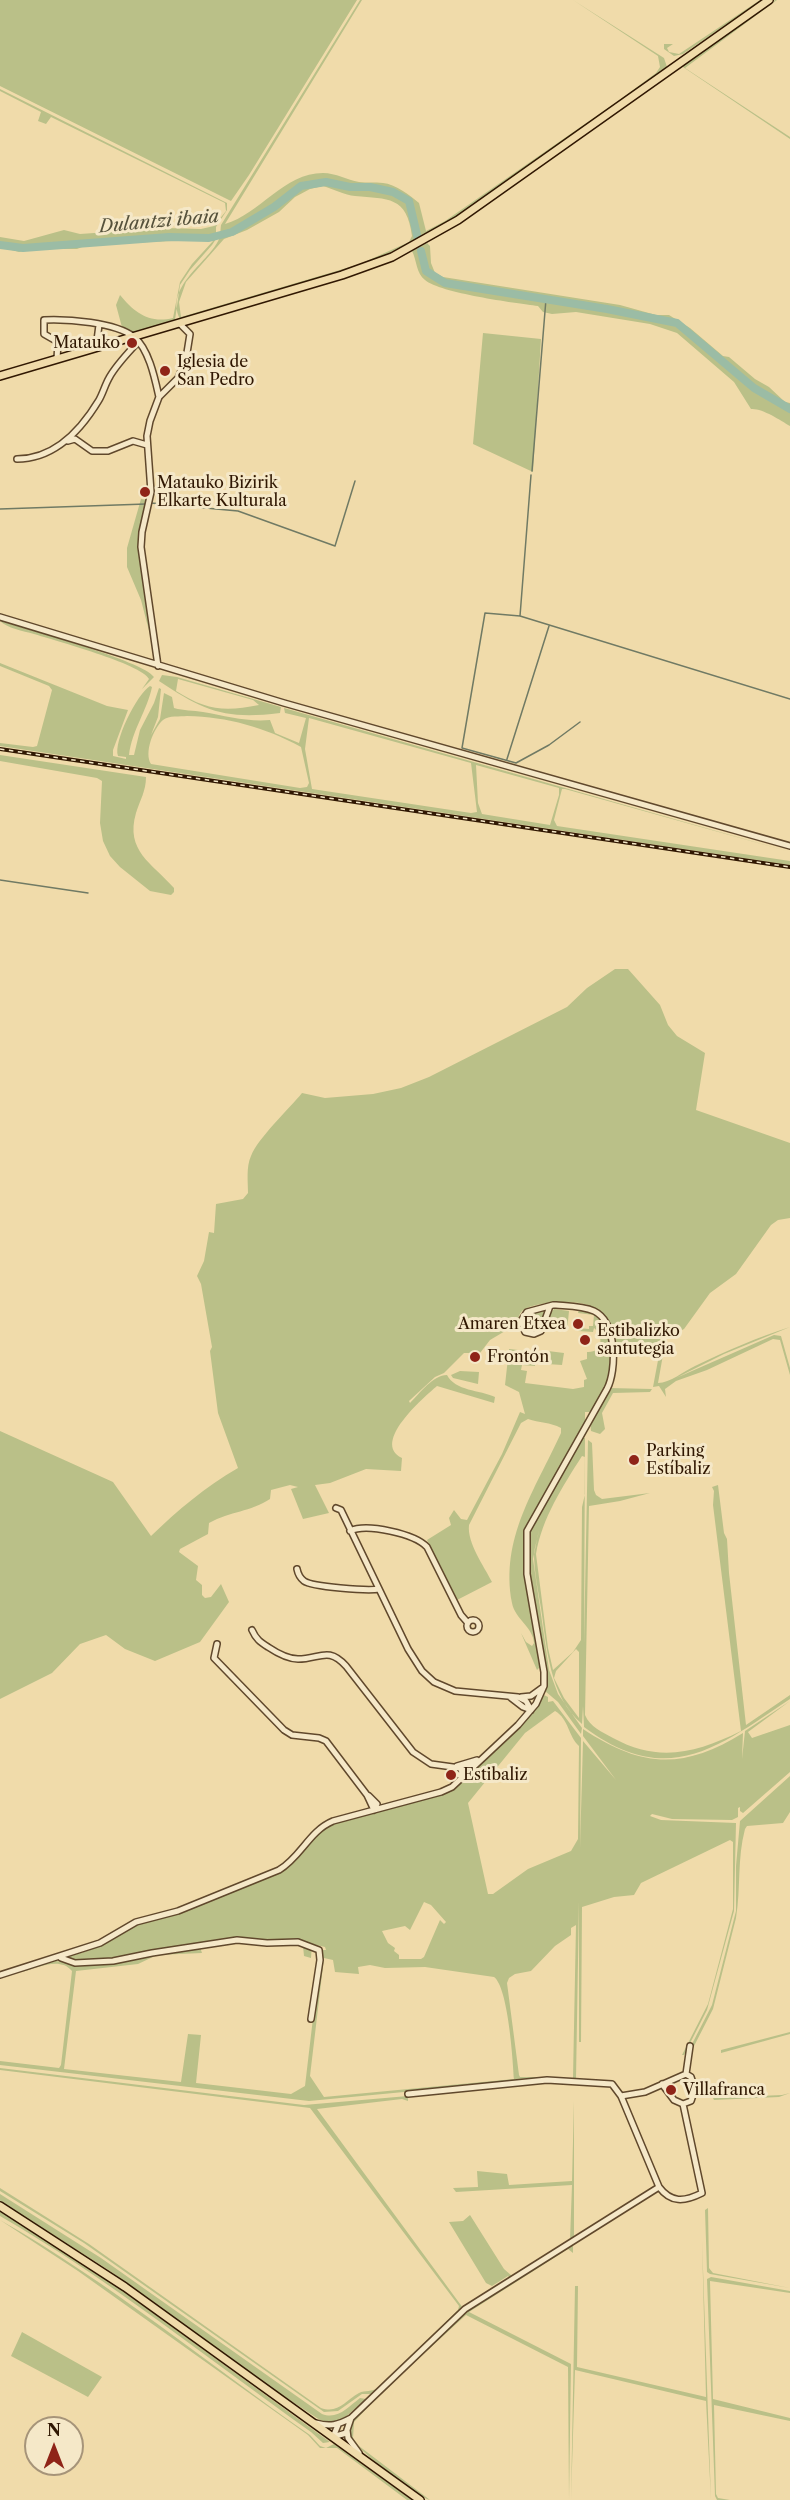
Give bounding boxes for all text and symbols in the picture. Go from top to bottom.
water label: Dulantzi ibaia [98,206,220,238]
place label: Matauko [53,333,120,353]
marker: Matauko [125,336,139,350]
place label: Iglesia de San Pedro [177,352,254,390]
marker: Iglesia de San Pedro [158,364,172,378]
place label: Matauko Bizirik Elkarte Kulturala [157,473,287,511]
marker: Matauko Bizirik Elkarte Kulturala [138,485,152,499]
place label: Amaren Etxea [458,1314,566,1334]
marker: Amaren Etxea [571,1317,585,1331]
place label: Estibalizko santutegia [597,1321,680,1359]
marker: Estibalizko santutegia [578,1333,592,1347]
place label: Frontón [487,1347,549,1367]
marker: Frontón [468,1350,482,1364]
place label: Parking Estíbaliz [646,1441,710,1479]
marker: Parking Estíbaliz [627,1453,641,1467]
place label: Estibaliz [463,1765,527,1785]
marker: Estibaliz [444,1768,458,1782]
place label: Villafranca [683,2080,765,2100]
marker: Villafranca [664,2083,678,2097]
north arrow [24,2416,84,2476]
text: N [47,2420,61,2440]

